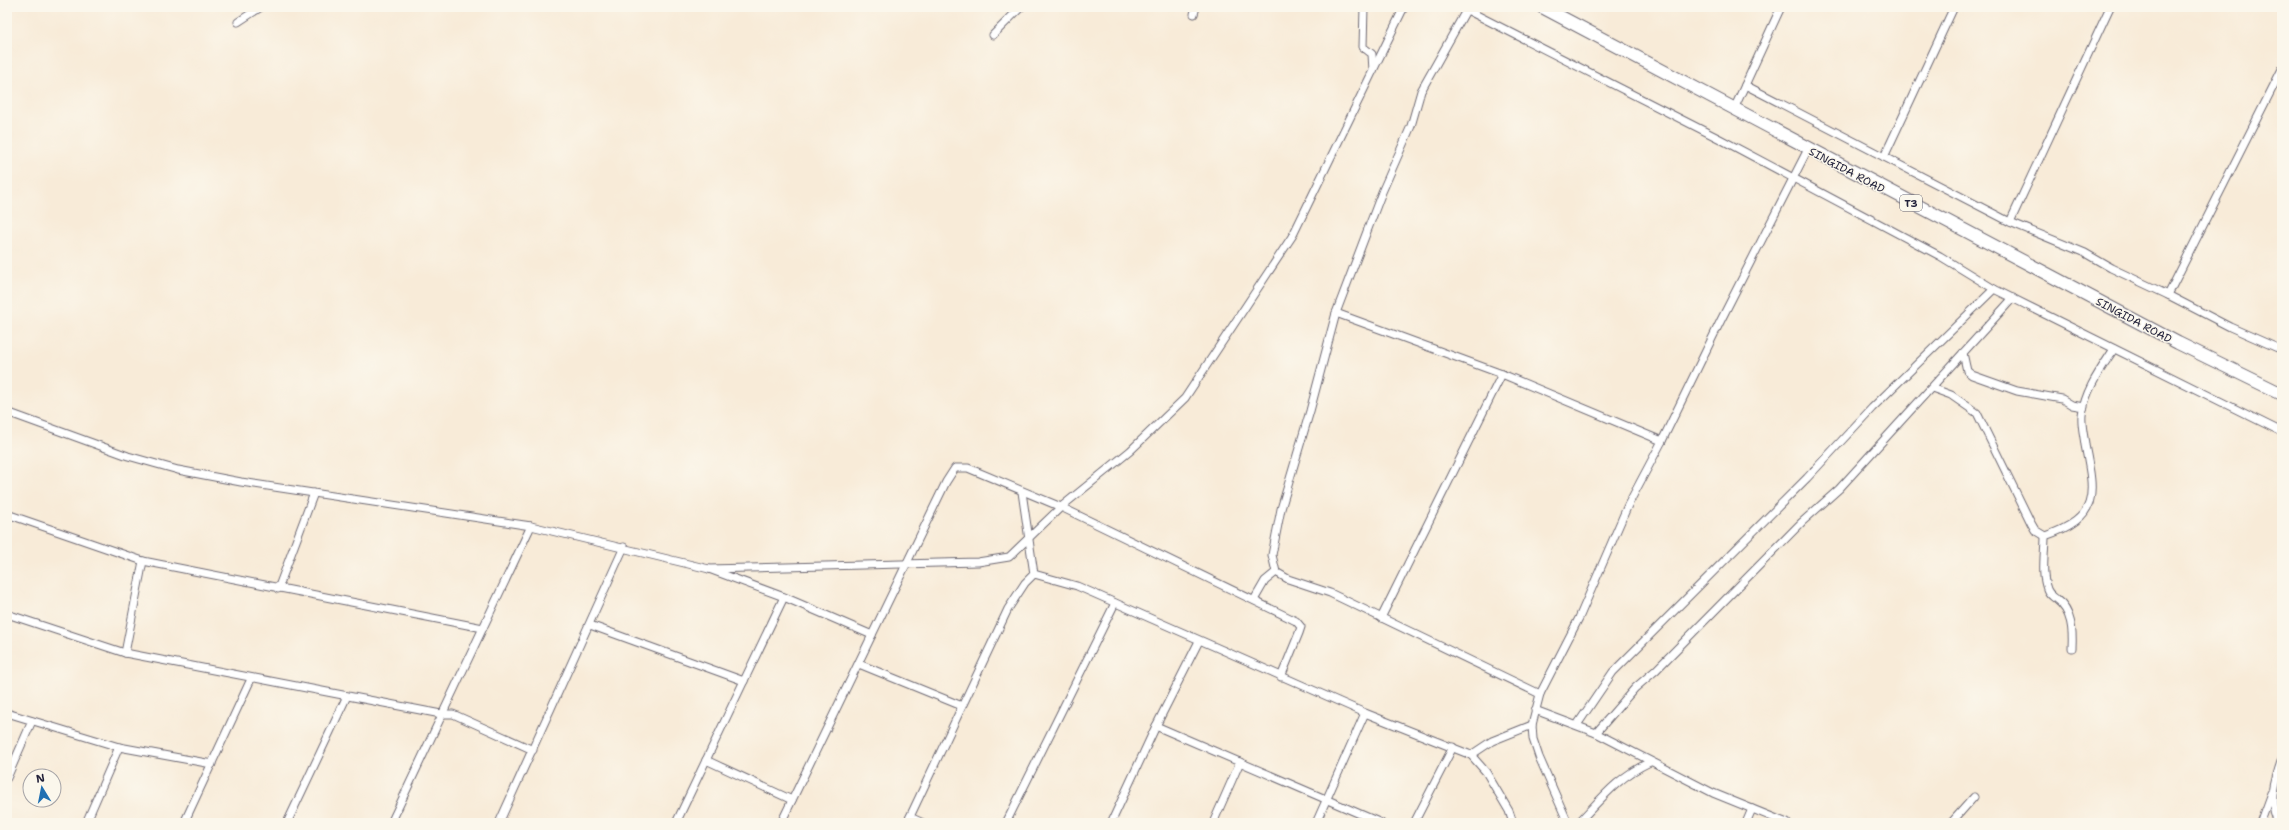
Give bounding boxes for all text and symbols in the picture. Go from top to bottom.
street label: SINGIDA ROAD [1806,144,1887,197]
road number: T3 [1900,195,1922,211]
street label: SINGIDA ROAD [2093,294,2174,347]
north arrow [22,768,62,808]
text: N [35,770,46,787]

